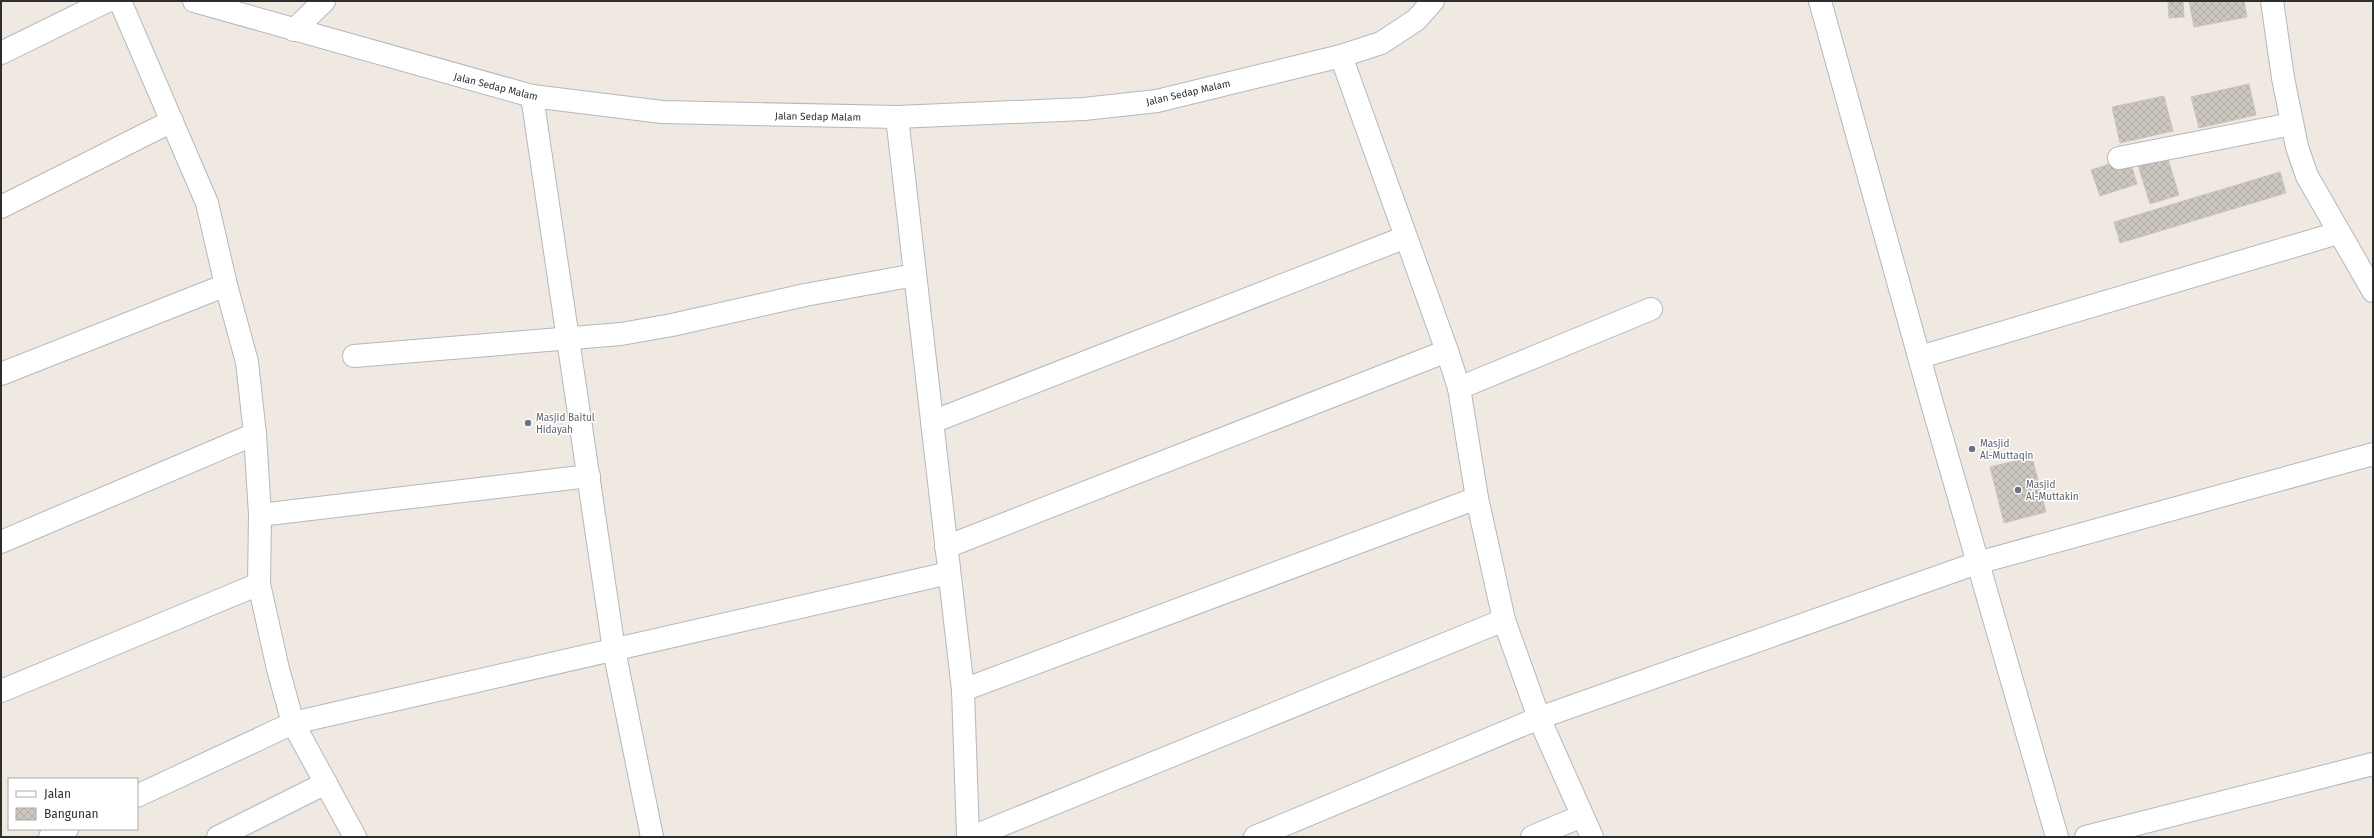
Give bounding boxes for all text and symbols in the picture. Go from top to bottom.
street label: Jalan Sedap Malam [453,71,539,103]
street label: Jalan Sedap Malam [1145,77,1232,109]
street label: Jalan Sedap Malam [775,110,861,124]
place label: Masjid Baitul Hidayah [536,412,595,436]
marker: Masjid Baitul Hidayah [523,418,533,428]
place label: Masjid Al-Muttaqin [1980,438,2033,462]
marker: Masjid Al-Muttaqin [1967,444,1977,454]
place label: Masjid Al-Muttakin [2026,479,2079,503]
marker: Masjid Al-Muttakin [2013,485,2023,495]
legend [8,778,138,830]
text: Jalan [44,787,71,801]
text: Bangunan [44,807,99,821]

